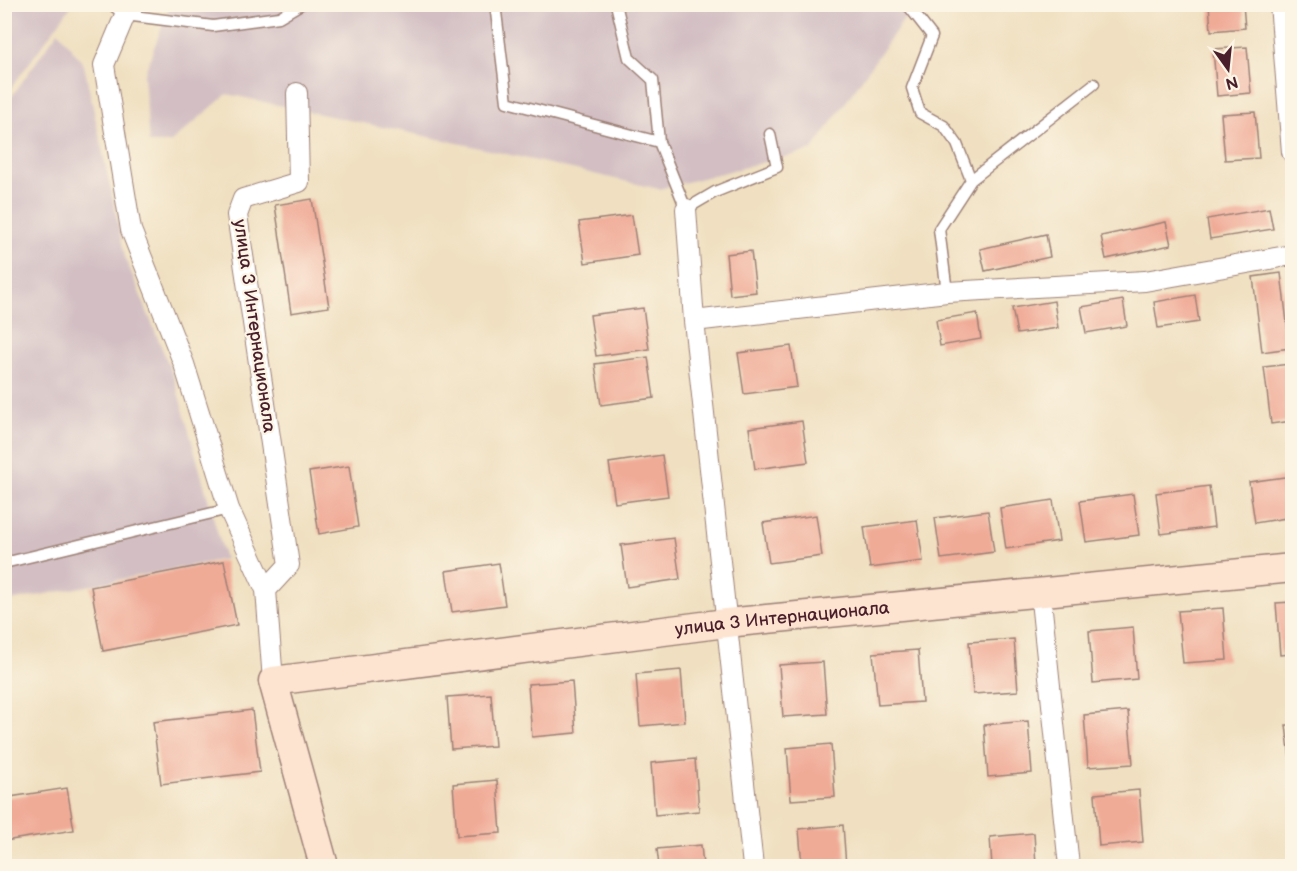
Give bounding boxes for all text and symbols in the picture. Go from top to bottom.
north arrow [1198,39,1258,99]
text: N [1223,71,1240,93]
street label: улица 3 Интернационала [229,218,280,434]
street label: улица 3 Интернационала [674,597,891,640]

